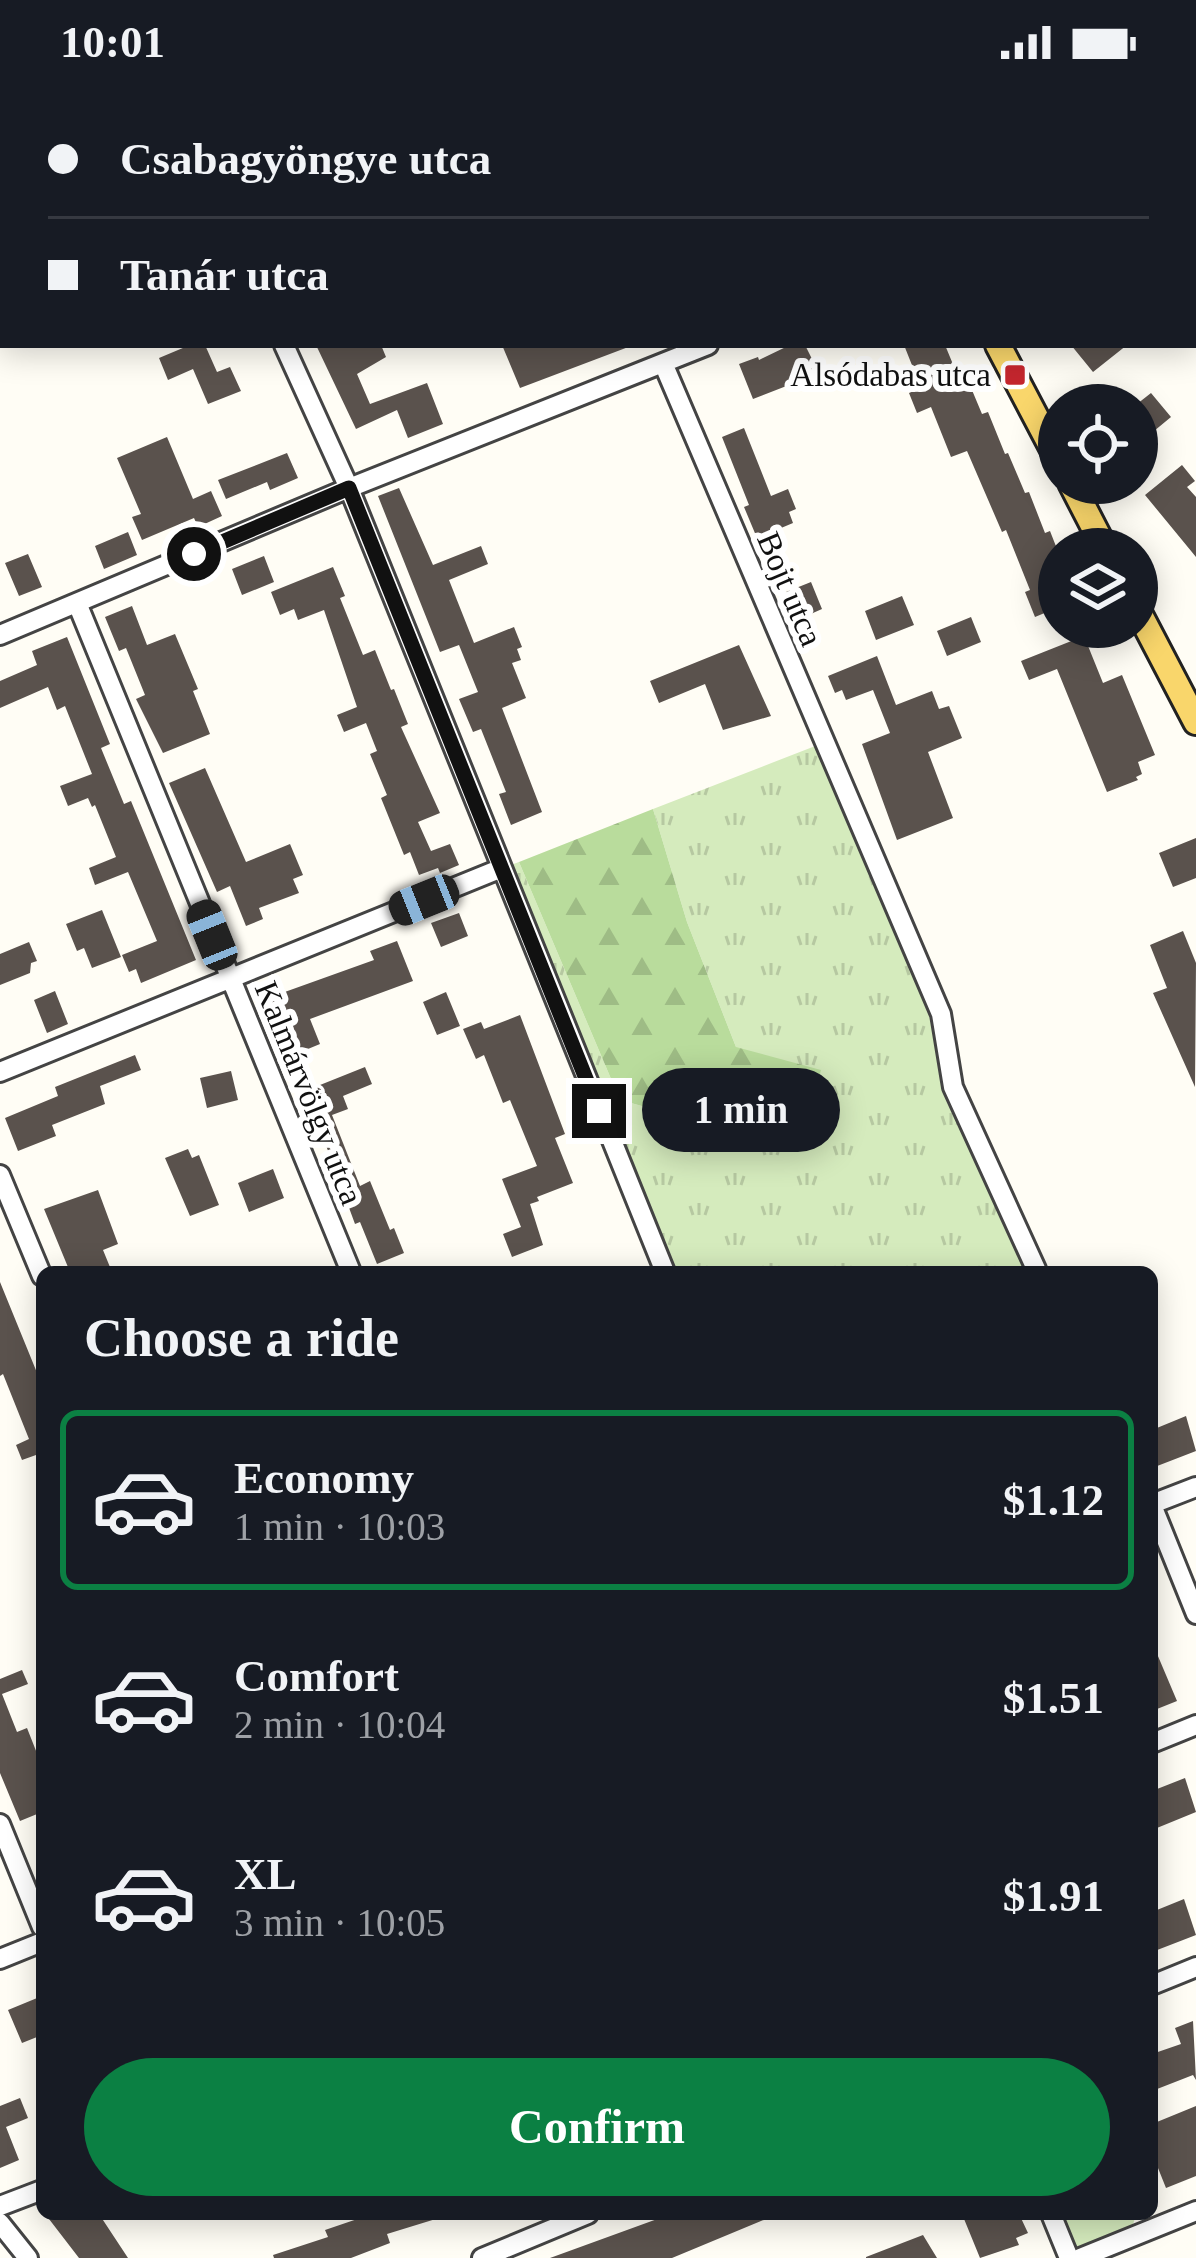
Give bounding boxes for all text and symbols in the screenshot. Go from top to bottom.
text: 10:01 [60,17,165,67]
text: Csabagyöngye utca [120,134,491,184]
text: Tanár utca [120,250,329,300]
place label: Alsódabas utca [790,357,991,393]
marker: Alsódabas utca [1002,362,1028,388]
map controls [1038,384,1158,648]
button: locate [1038,384,1158,504]
route start [167,527,221,581]
street label: Bojt utca [750,527,830,652]
button: layers [1038,528,1158,648]
car [384,870,464,930]
car [182,895,242,975]
street label: Kalmárvölgy utca [248,976,370,1210]
callout: 1 min [641,1069,839,1153]
route end [572,1084,626,1138]
text: 1 min [694,1088,788,1131]
text: Choose a ride [84,1308,399,1368]
icon: car [90,1446,198,1554]
text: Economy [234,1453,414,1503]
text: $1.12 [1003,1475,1104,1525]
text: 1 min · 10:03 [234,1505,445,1548]
icon: car [90,1644,198,1752]
text: Comfort [234,1651,399,1701]
text: $1.51 [1003,1673,1104,1723]
text: 2 min · 10:04 [234,1703,445,1746]
icon: car [90,1842,198,1950]
text: XL [234,1849,297,1899]
text: $1.91 [1003,1871,1104,1921]
text: 3 min · 10:05 [234,1901,445,1944]
button: Confirm [84,2058,1110,2196]

